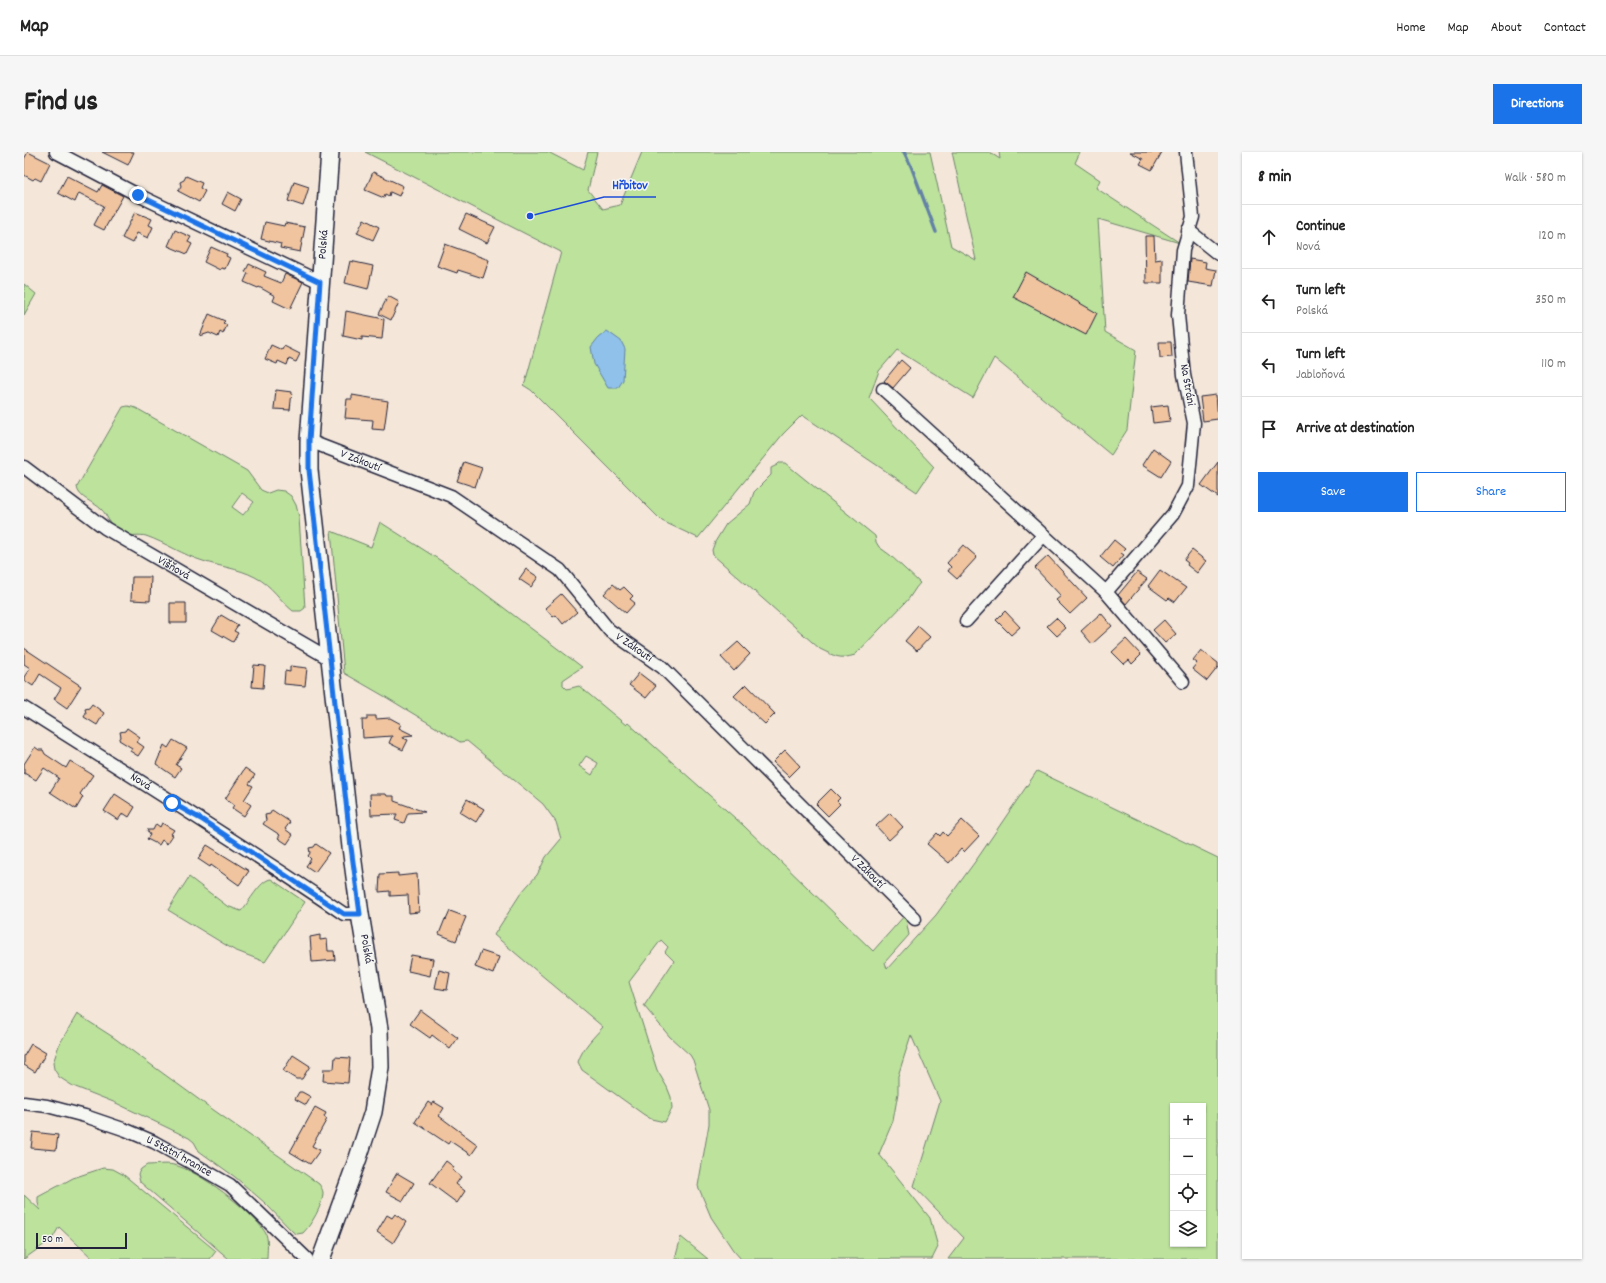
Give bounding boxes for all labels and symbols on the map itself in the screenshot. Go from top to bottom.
callout: Hřbitov [604,172,656,197]
text: Hřbitov [612,177,648,196]
route end [129,186,147,204]
street label: Polská [314,229,333,260]
street label: Na Stráni [1175,363,1199,407]
street label: V Zákoutí [338,445,384,477]
street label: Višňová [154,552,193,584]
street label: V Zákoutí [612,628,657,667]
street label: Nová [127,768,155,795]
route start [163,794,181,812]
street label: V Zákoutí [847,851,889,893]
street label: Polská [355,933,377,965]
street label: U Státní hranice [144,1131,215,1181]
scale bar [36,1231,127,1250]

